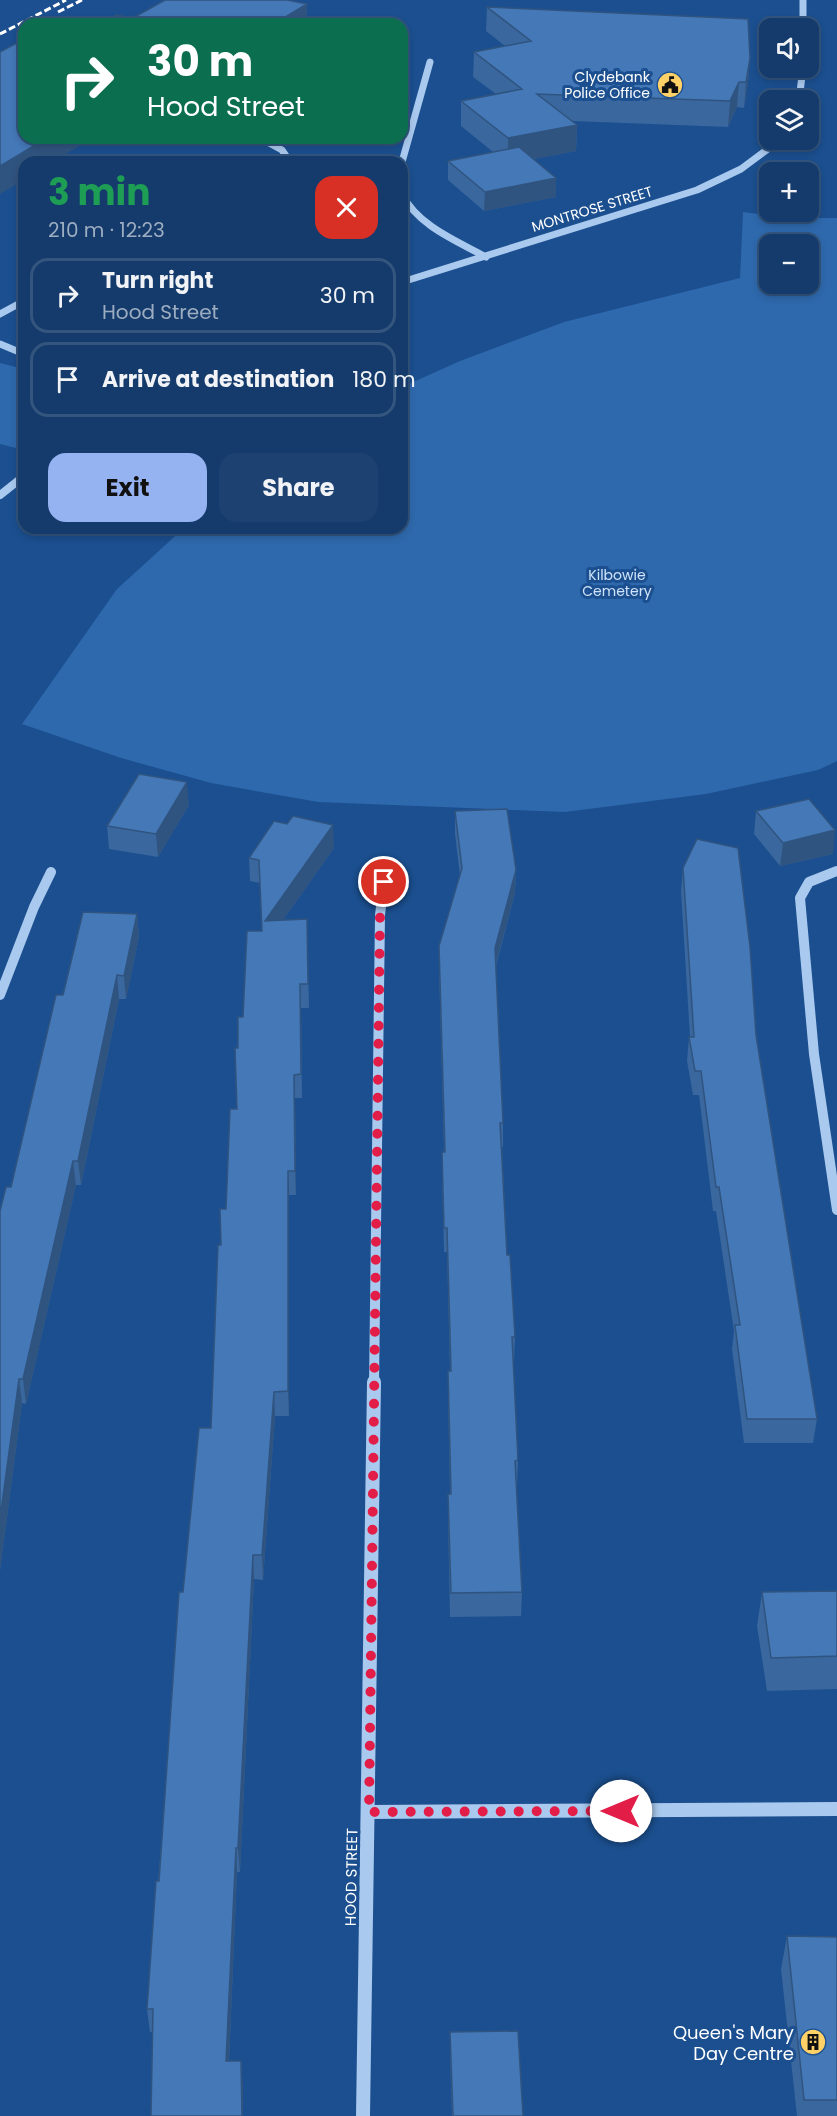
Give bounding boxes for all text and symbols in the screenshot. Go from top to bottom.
map controls [759,18,819,294]
button: sound [759,18,819,78]
text: 30 m [147,32,253,91]
icon: right [48,42,126,120]
place label: Clydebank Police Office [564,67,651,103]
public building icon: Clydebank Police Office [655,70,685,100]
text: Hood Street [147,88,305,125]
button: layers [759,90,819,150]
button: + [759,162,819,222]
text: 3 min [48,167,150,218]
button: close [315,176,378,239]
street label: MONTROSE STREET [529,181,655,237]
text: 210 m · 12:23 [48,216,165,244]
button: − [759,234,819,294]
text: Turn right [102,265,213,296]
icon: right [51,279,84,312]
text: 30 m [320,280,375,311]
text: Hood Street [102,298,219,326]
icon: arrive [51,363,84,396]
text: Arrive at destination [102,364,334,395]
text: 180 m [352,364,416,395]
button: Exit [48,453,207,522]
button: Share [219,453,378,522]
park label: Kilbowie Cemetery [582,565,652,601]
pin [358,856,409,907]
icon: arrive [367,865,400,898]
position arrow [589,1779,653,1843]
street label: HOOD STREET [340,1828,362,1926]
place label: Queen's Mary Day Centre [673,2020,794,2066]
building icon: Queen's Mary Day Centre [798,2027,828,2057]

